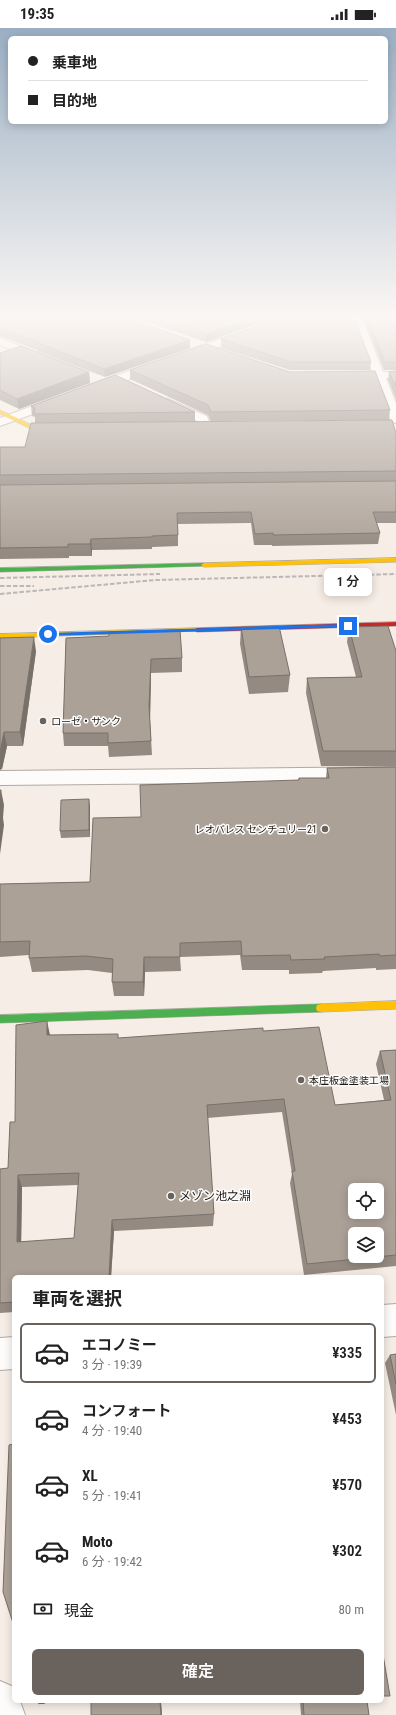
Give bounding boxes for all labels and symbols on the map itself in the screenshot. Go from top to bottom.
callout: 1 分 [324,568,372,596]
route end [339,617,357,635]
route start [39,625,57,643]
marker: ローゼ・サンク [38,716,48,726]
place label: ローゼ・サンク [51,716,121,727]
place label: レオパレス センチュリー21 [195,824,317,835]
marker: レオパレス センチュリー21 [320,824,330,834]
marker: 本庄板金塗装工場 [296,1075,306,1085]
place label: 本庄板金塗装工場 [309,1075,389,1086]
place label: メゾン池之淵 [179,1189,251,1203]
marker: メゾン池之淵 [166,1191,176,1201]

